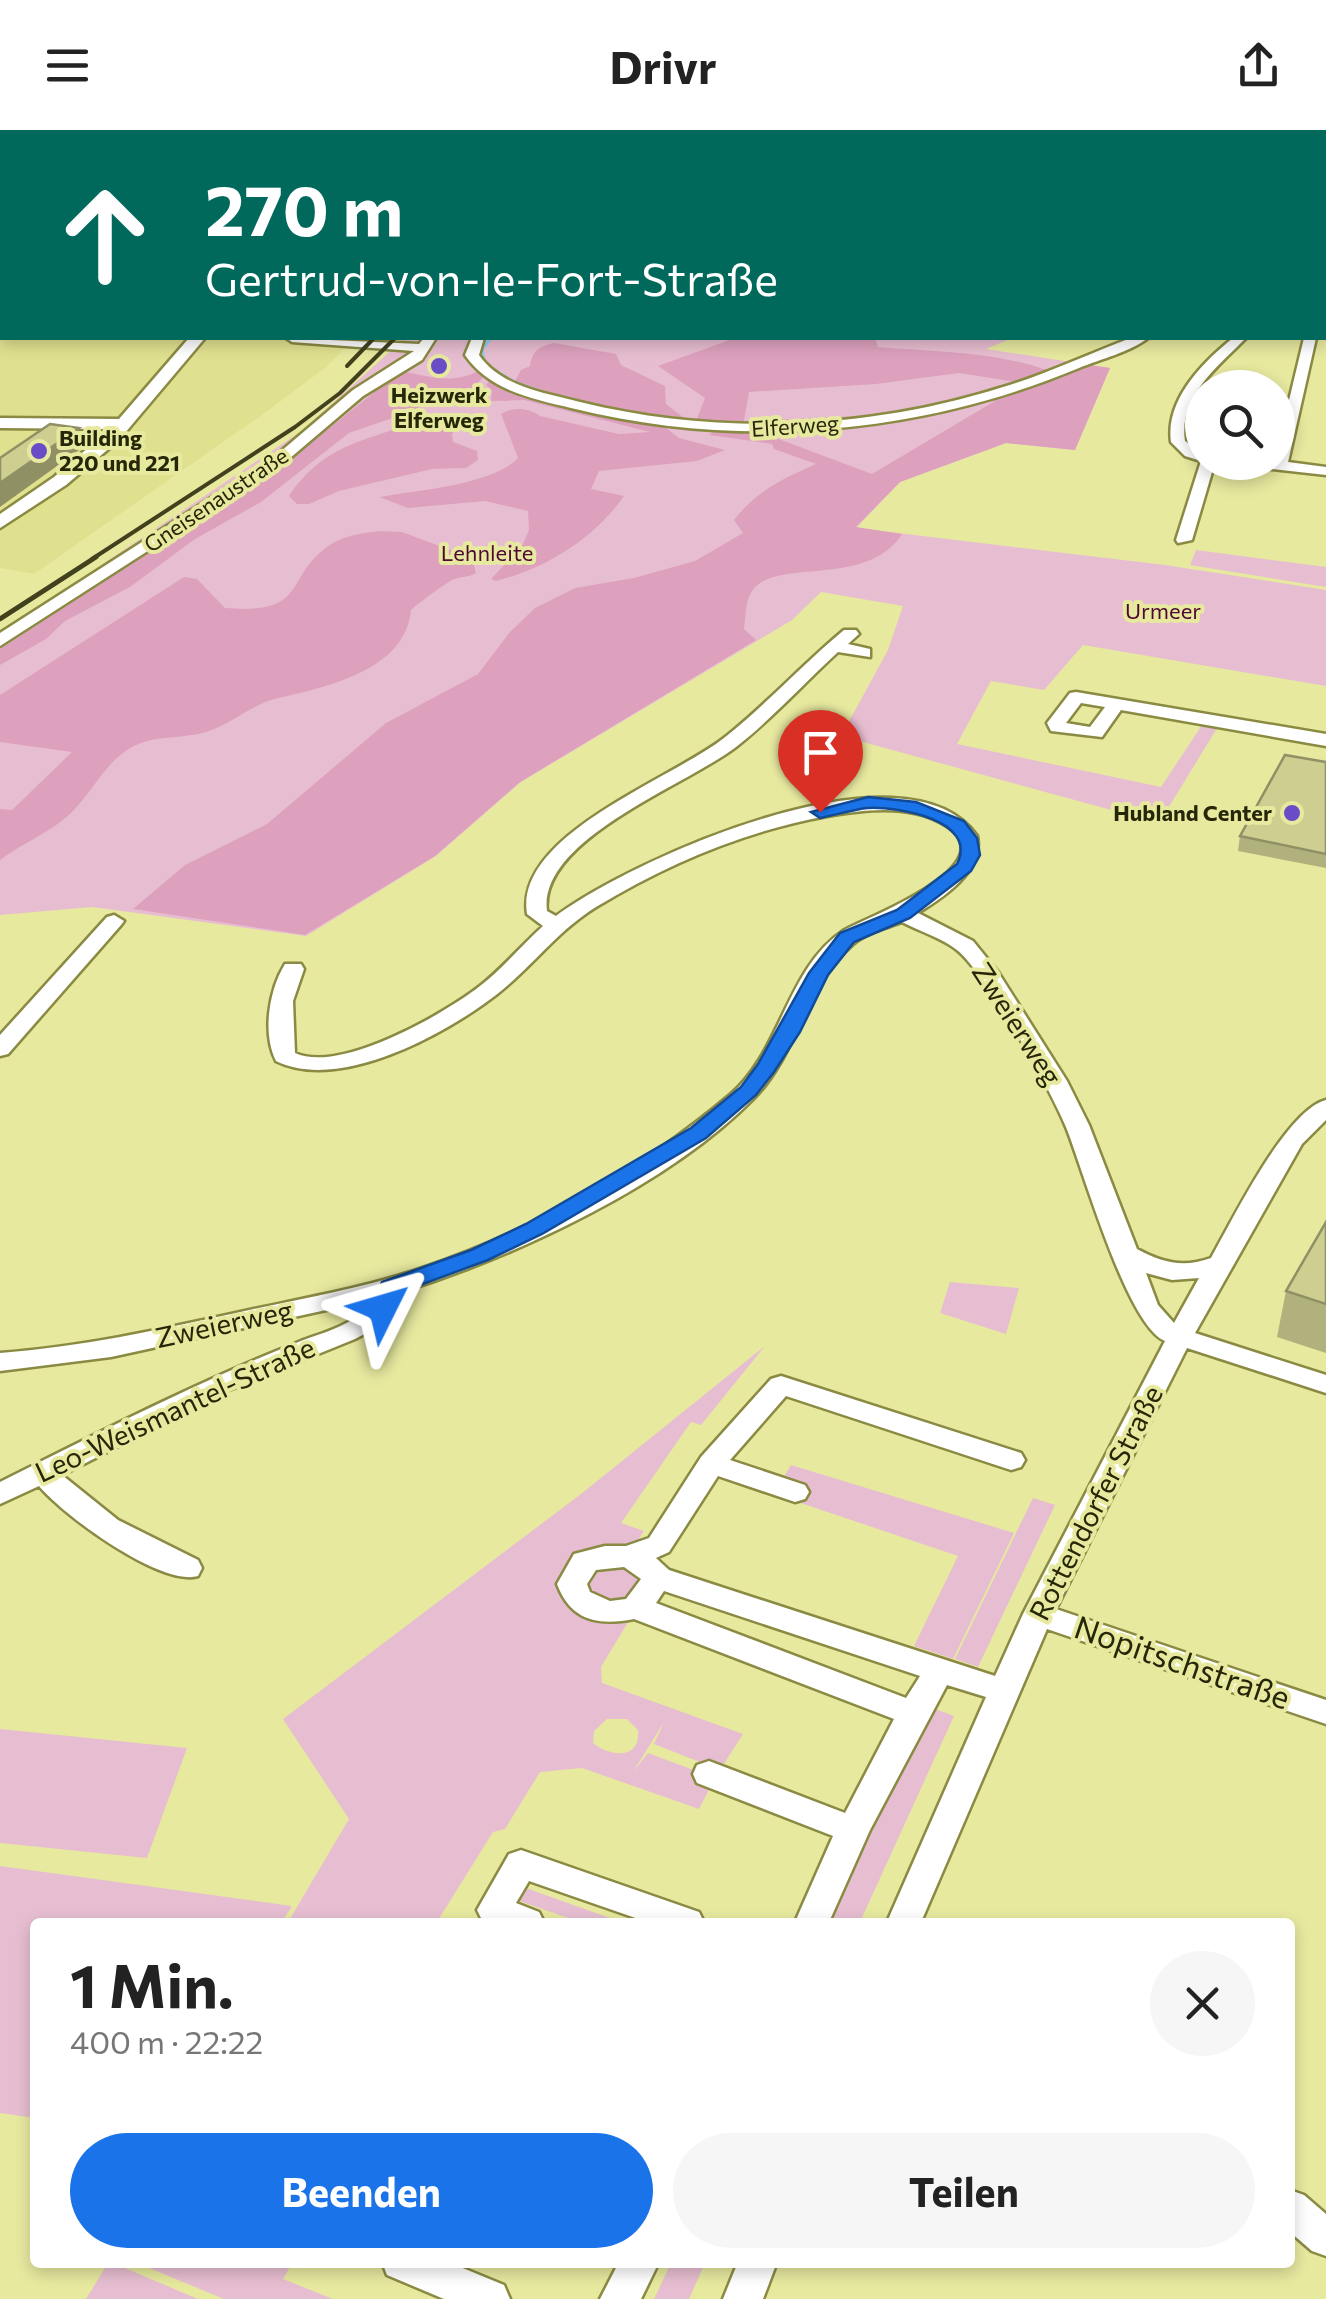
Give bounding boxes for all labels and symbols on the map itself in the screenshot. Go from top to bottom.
marker: Heizwerk Elferweg [428,355,450,377]
place label: Heizwerk Elferweg [391,381,488,433]
street label: Elferweg [750,409,840,442]
place label: Building 220 und 221 [59,424,180,476]
marker: Building 220 und 221 [28,440,50,462]
street label: Gneisenaustraße [139,441,293,558]
park label: Lehnleite [441,539,533,566]
park label: Urmeer [1125,597,1201,624]
pin [778,710,863,813]
place label: Hubland Center [1113,799,1272,826]
marker: Hubland Center [1281,802,1303,824]
street label: Zweierweg [966,956,1070,1091]
position arrow [331,1256,435,1360]
street label: Zweierweg [152,1292,295,1354]
street label: Leo-Weismantel-Straße [30,1329,320,1489]
street label: Rottendorfer Straße [1021,1380,1169,1625]
street label: Nopitschstraße [1070,1606,1296,1717]

